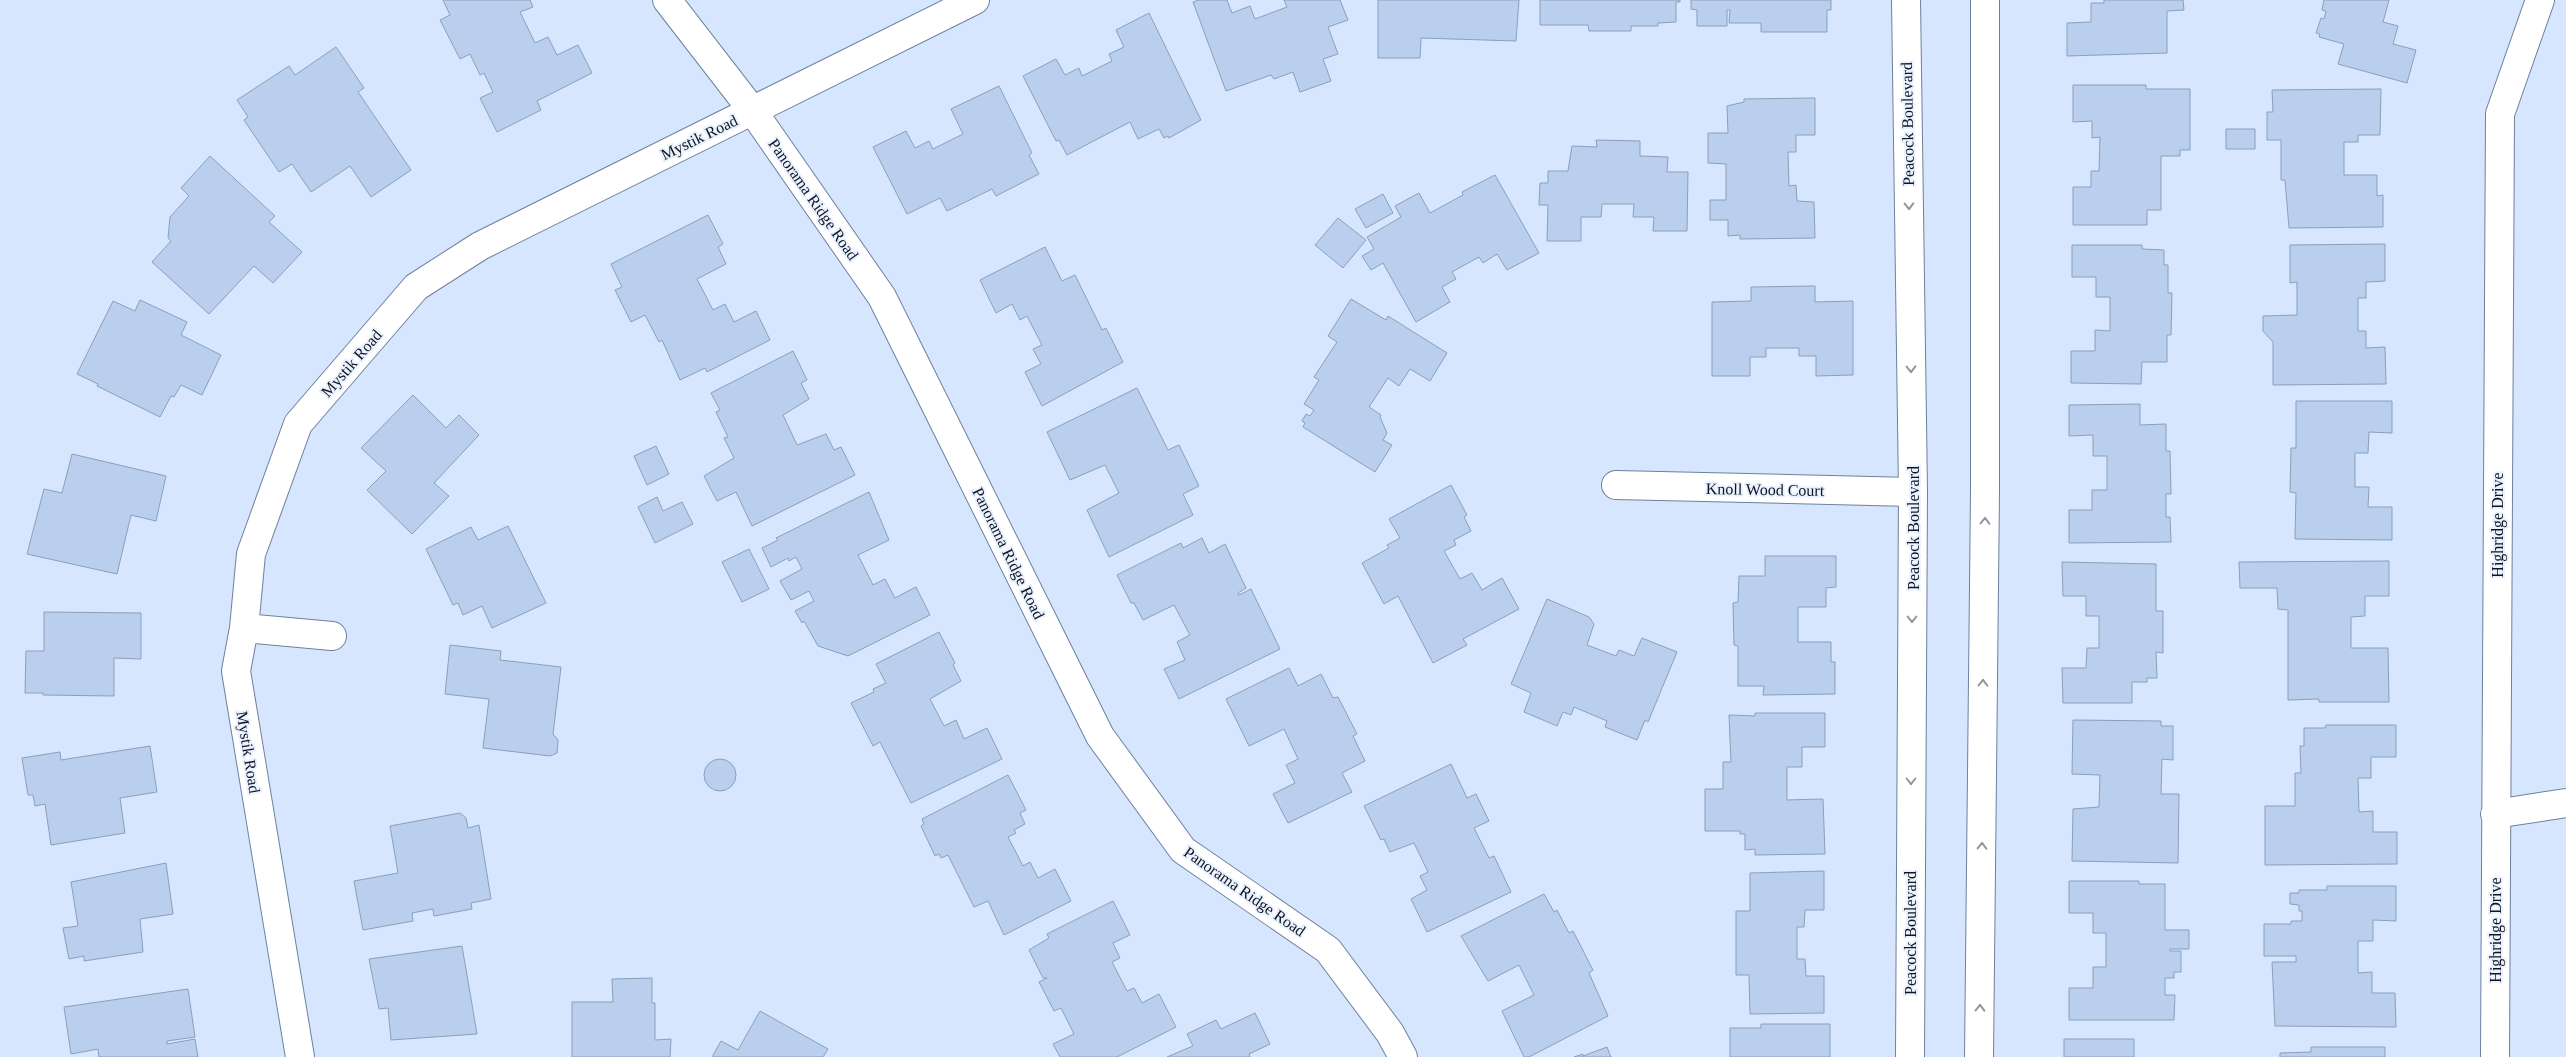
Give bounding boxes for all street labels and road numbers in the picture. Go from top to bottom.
street label: Peacock Boulevard [1898,62,1917,186]
street label: Mystik Road [658,112,741,164]
street label: Panorama Ridge Road [765,135,862,264]
street label: Mystik Road [318,326,386,401]
street label: Peacock Boulevard [1905,466,1922,590]
street label: Highridge Drive [2489,472,2507,578]
street label: Knoll Wood Court [1706,480,1825,499]
street label: Panorama Ridge Road [968,485,1048,622]
street label: Mystik Road [233,710,263,795]
street label: Panorama Ridge Road [1180,843,1309,940]
street label: Peacock Boulevard [1902,871,1919,995]
street label: Highridge Drive [2487,877,2505,983]

